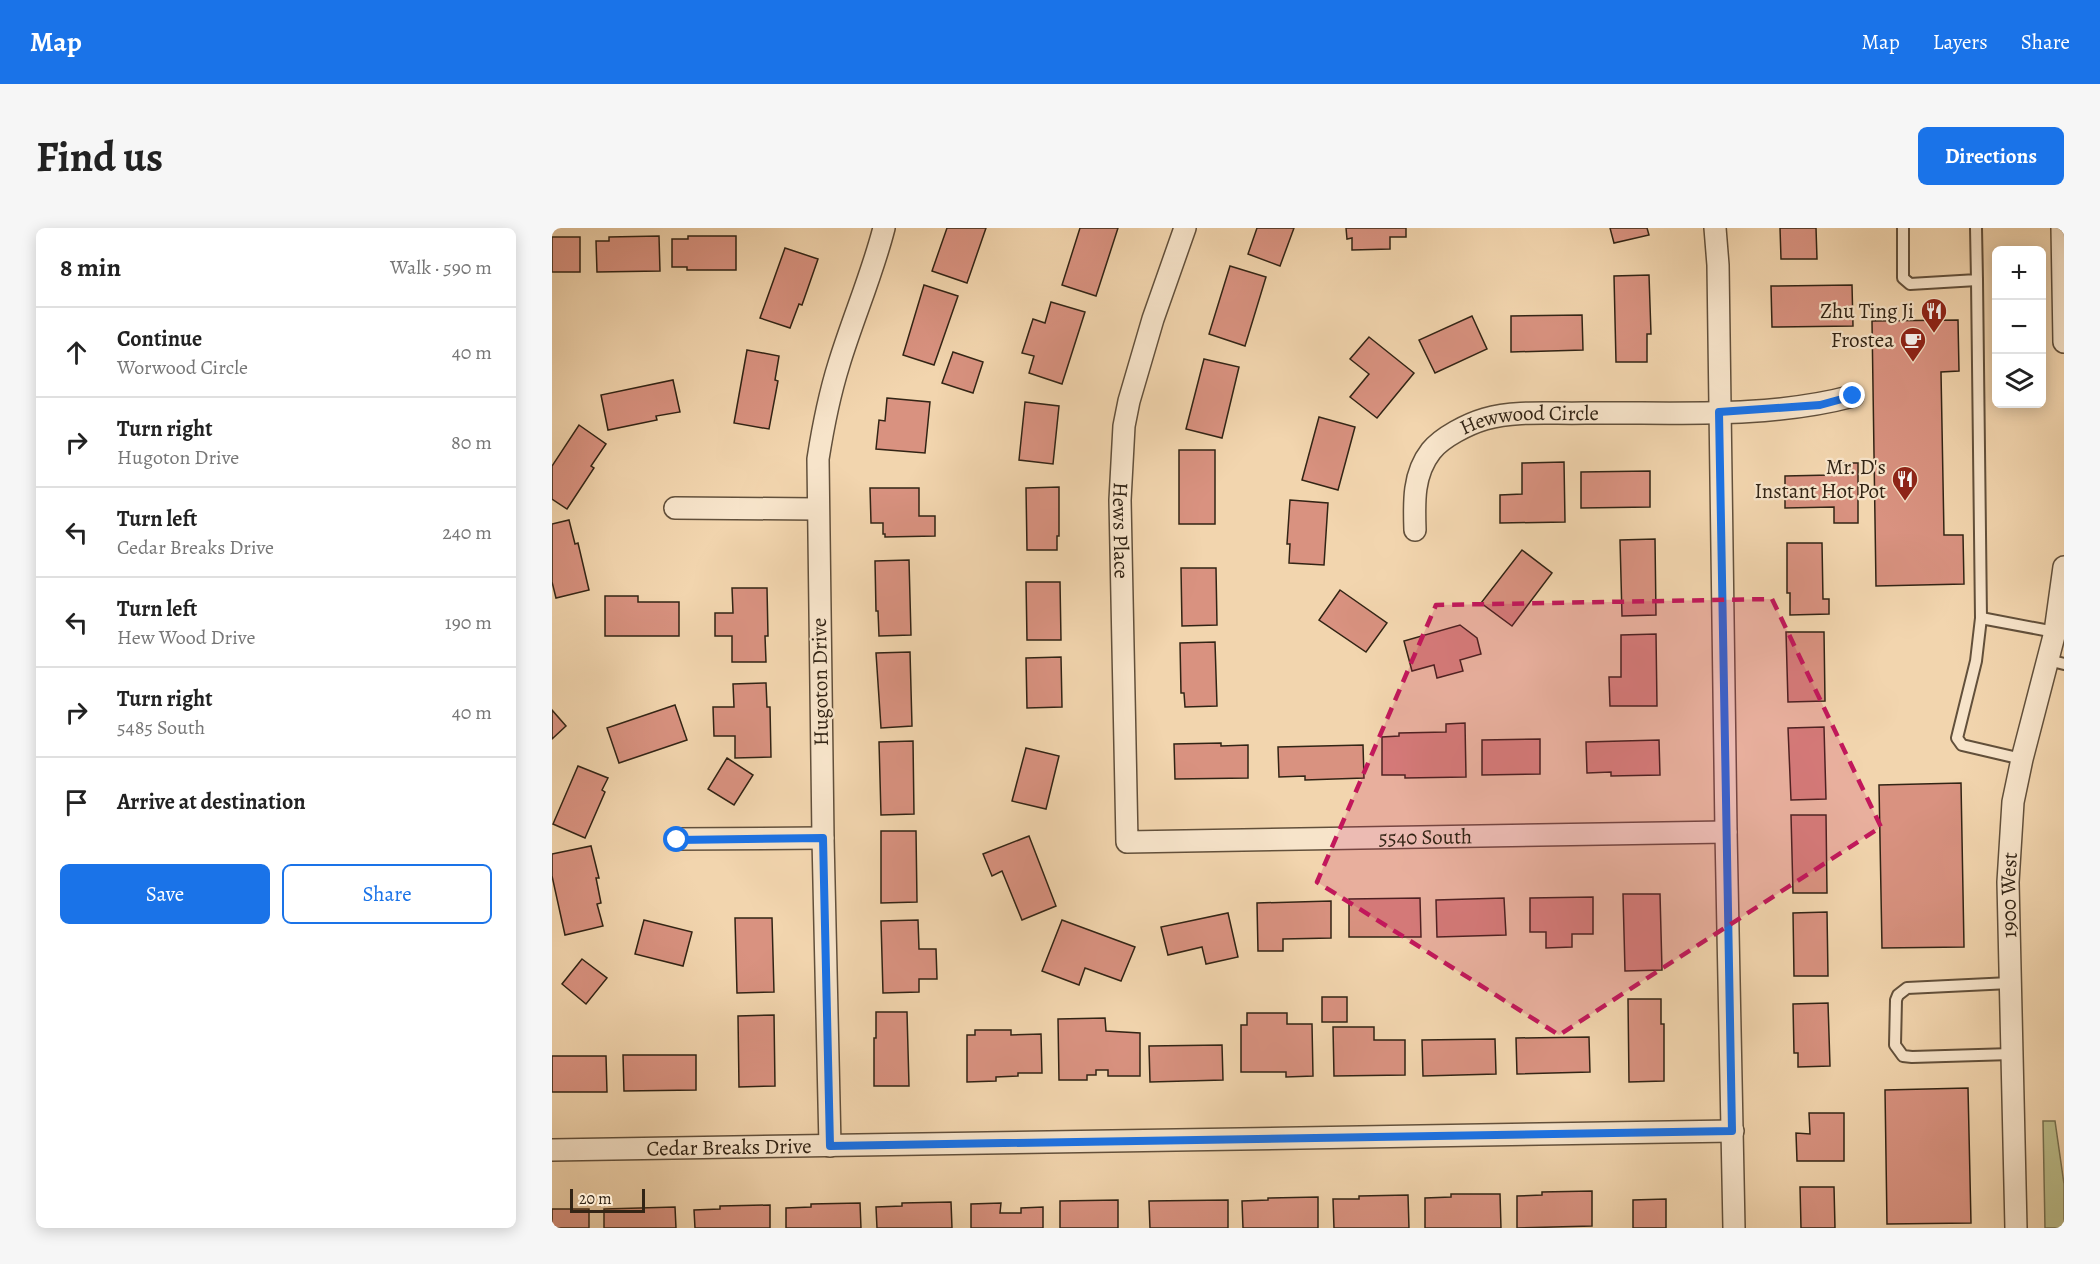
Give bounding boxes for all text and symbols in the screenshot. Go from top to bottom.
text: Map [30,23,82,61]
text: Map [1861,28,1900,56]
text: Layers [1933,28,1988,56]
text: Share [2021,28,2070,56]
button: Directions [1918,127,2064,185]
text: Find us [36,128,163,185]
map controls [1992,246,2046,408]
button: + [1992,246,2046,300]
text: 8 min [60,250,121,285]
text: Walk · 590 m [390,254,492,281]
restaurant icon: Zhu Ting Ji [1919,296,1949,334]
place label: Zhu Ting Ji [1820,297,1914,325]
button: − [1992,300,2046,354]
text: Continue [117,324,202,354]
cafe icon: Frostea [1898,325,1928,363]
place label: Frostea [1831,326,1894,354]
icon: ahead [60,336,93,369]
text: 40 m [452,339,492,366]
text: Worwood Circle [117,354,248,381]
button: layers [1992,354,2046,408]
route end [1839,382,1865,408]
street label: Hewwood Circle [1455,399,1599,441]
text: Turn right [117,414,213,444]
icon: right [60,426,93,459]
text: 80 m [451,429,492,456]
text: Hugoton Drive [117,444,239,471]
place label: Mr. D's Instant Hot Pot [1754,453,1886,505]
restaurant icon: Mr. D's Instant Hot Pot [1890,464,1920,502]
street label: Hews Place [1106,481,1136,579]
text: Turn left [117,504,197,534]
icon: left [60,516,93,549]
text: 240 m [442,519,492,546]
text: Cedar Breaks Drive [117,534,274,561]
text: Turn left [117,594,197,624]
icon: left [60,606,93,639]
text: 190 m [445,609,492,636]
street label: Hugoton Drive [805,618,835,746]
text: Hew Wood Drive [117,624,255,651]
text: Turn right [117,684,213,714]
icon: right [60,696,93,729]
text: 40 m [452,699,492,726]
text: 5485 South [117,714,205,741]
icon: arrive [60,786,93,819]
text: Arrive at destination [117,787,306,817]
street label: 5540 South [1378,822,1472,852]
route start [663,826,689,852]
street label: 1900 West [1994,851,2024,938]
button: Save [60,864,270,924]
button: Share [282,864,492,924]
street label: Cedar Breaks Drive [646,1132,812,1162]
scale bar [570,1186,645,1214]
text: 20 m [579,1188,612,1210]

